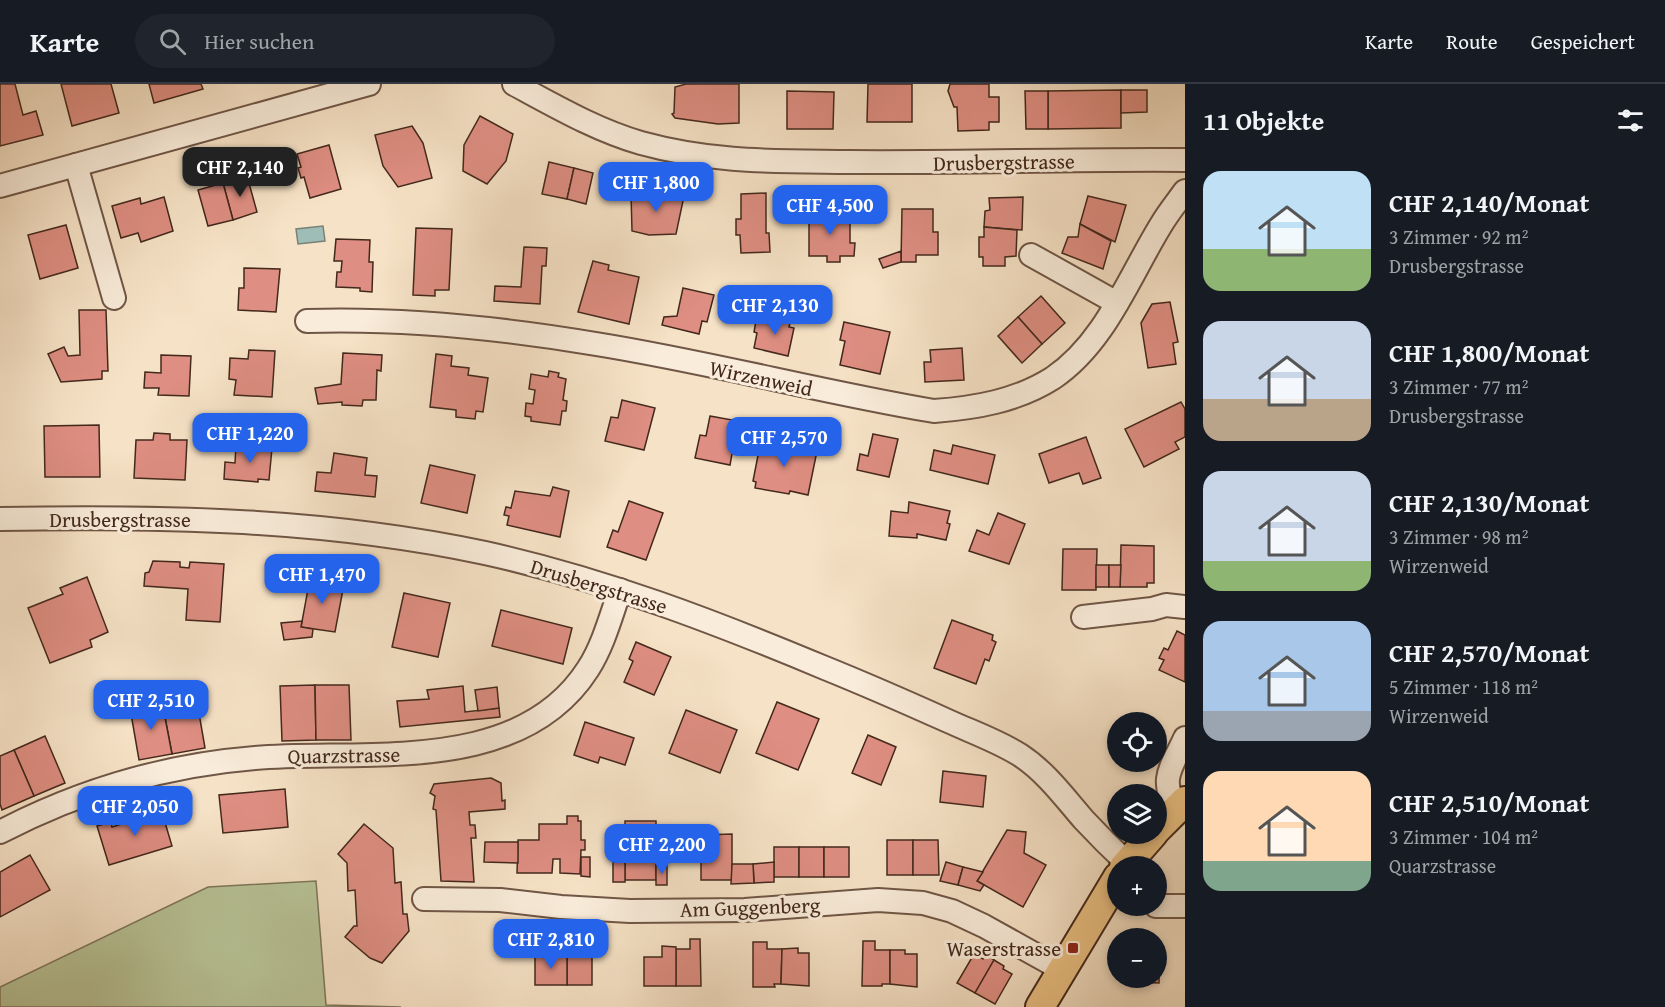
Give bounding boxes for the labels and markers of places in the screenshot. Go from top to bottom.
pin: CHF 2,140 [171,147,309,198]
pin: CHF 1,800 [587,162,725,213]
pin: CHF 4,500 [761,185,899,236]
pin: CHF 2,130 [706,285,844,336]
pin: CHF 1,220 [181,413,319,464]
pin: CHF 2,570 [715,417,853,468]
pin: CHF 1,470 [253,554,391,605]
pin: CHF 2,510 [82,680,220,731]
pin: CHF 2,050 [66,786,204,837]
pin: CHF 2,200 [593,824,731,875]
pin: CHF 2,810 [482,919,620,970]
place label: Waserstrasse [947,933,1061,964]
marker: Waserstrasse [1066,941,1080,955]

